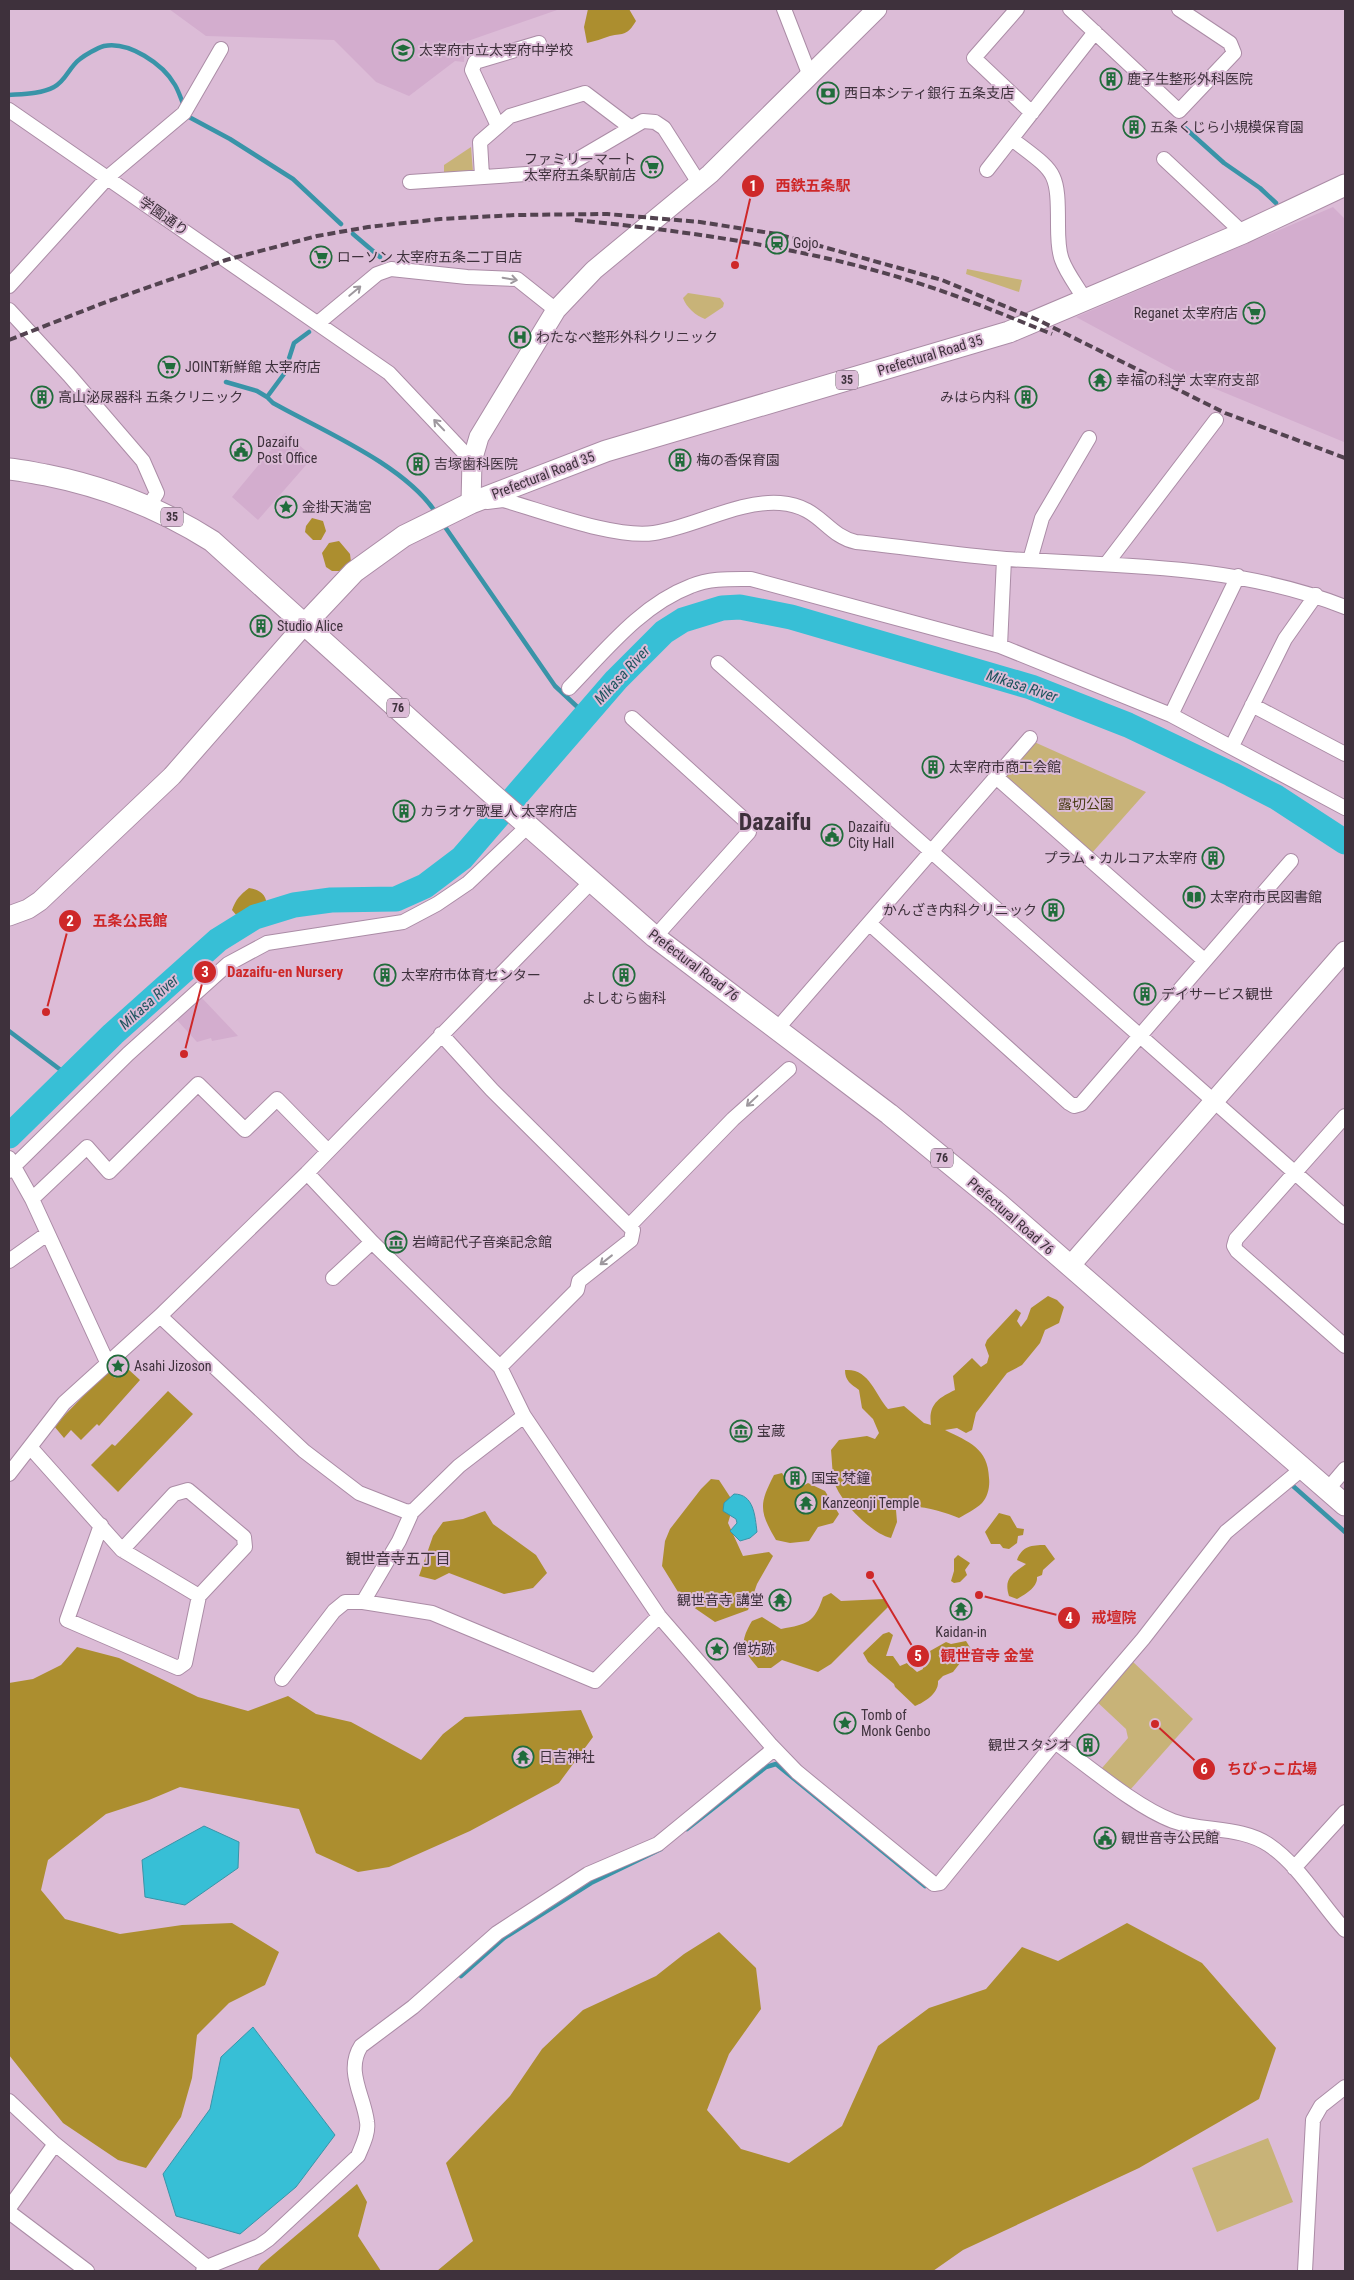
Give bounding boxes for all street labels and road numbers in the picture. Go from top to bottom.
street label: 学園通り [136,193,192,239]
street label: Prefectural Road 35 [876,331,985,379]
road number: 35 [836,370,858,390]
street label: Prefectural Road 35 [489,448,597,502]
road number: 35 [161,508,183,526]
road number: 76 [387,698,409,718]
street label: Prefectural Road 76 [646,926,742,1004]
road number: 76 [931,1148,953,1168]
street label: Prefectural Road 76 [965,1174,1057,1258]

